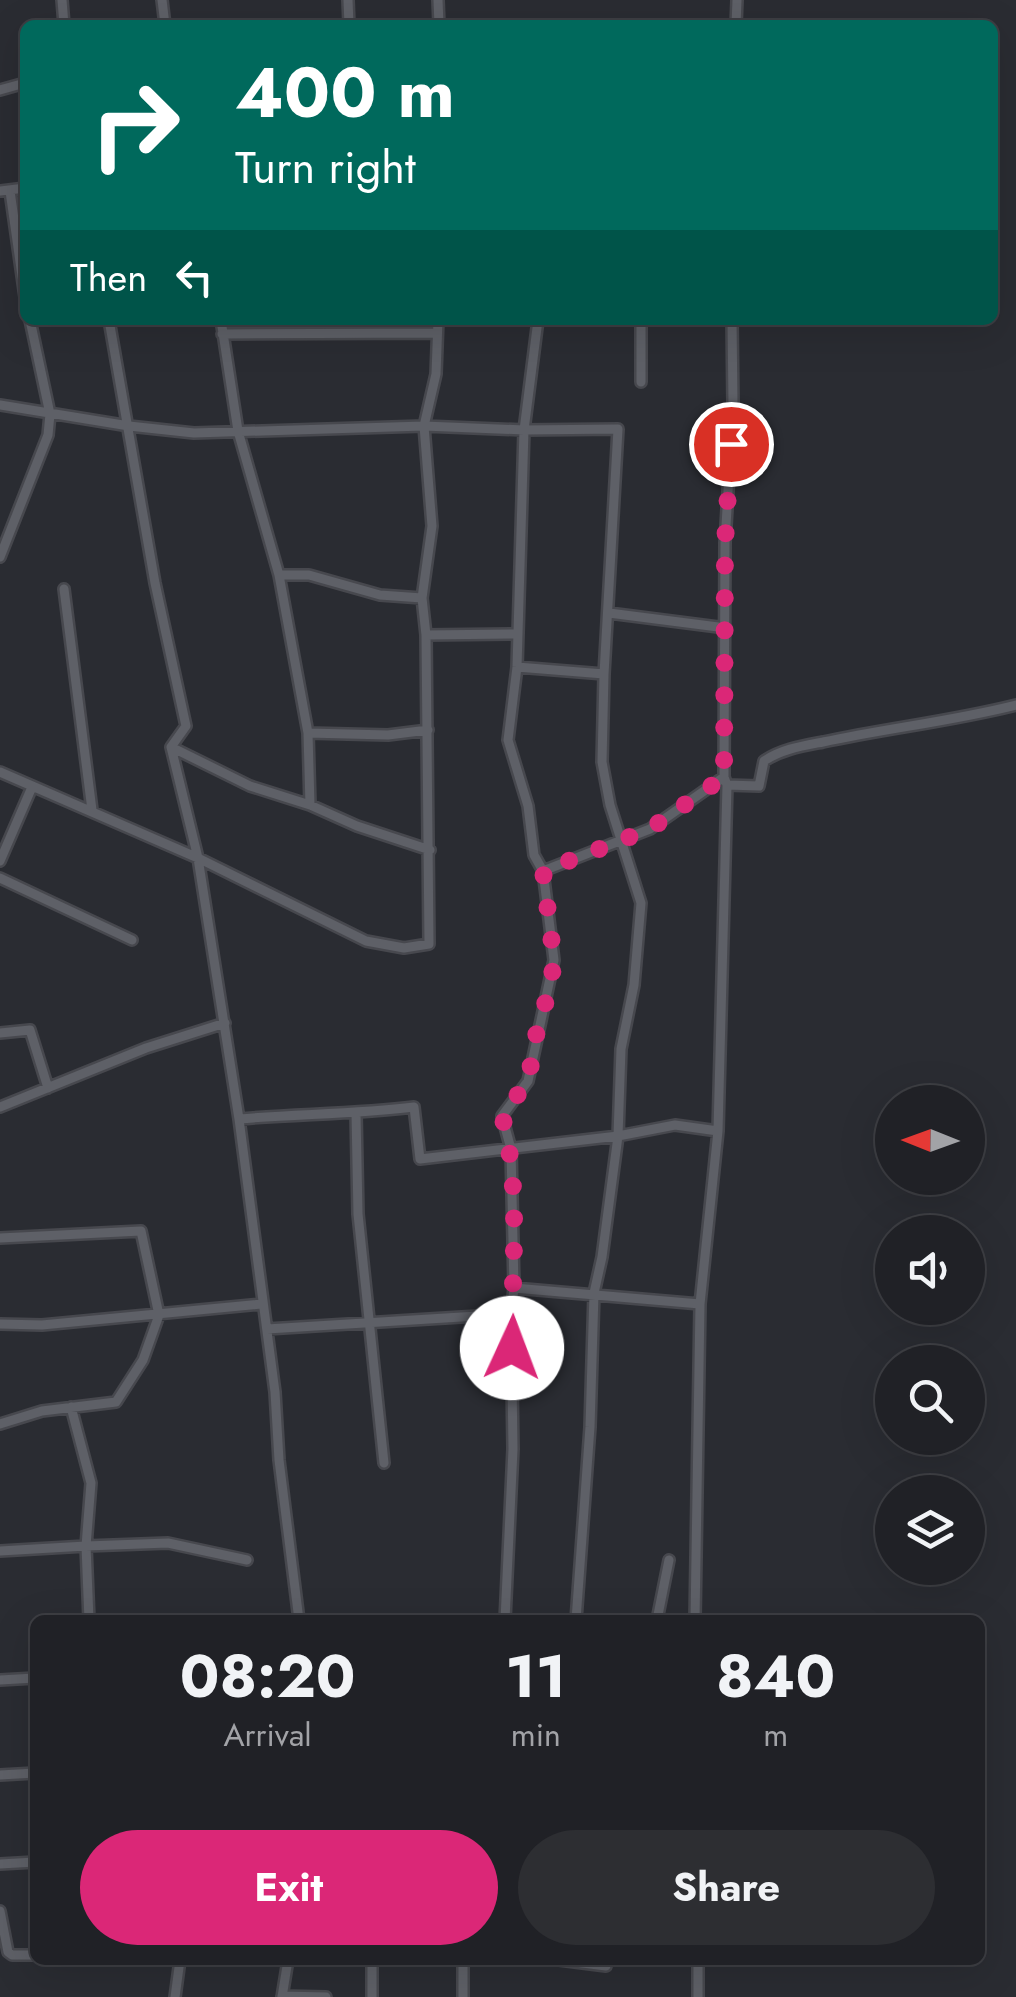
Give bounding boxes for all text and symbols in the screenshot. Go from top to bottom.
text: 400 m [235,42,455,143]
icon: right [70,60,200,190]
text: Turn right [235,135,416,200]
text: Then [70,250,147,305]
icon: left [167,250,222,305]
pin [689,402,774,487]
icon: arrive [704,417,759,472]
north arrow [875,1085,985,1195]
map controls [875,1085,985,1585]
button: sound [875,1215,985,1325]
position arrow [460,1296,564,1400]
button: search [875,1345,985,1455]
button: layers [875,1475,985,1585]
text: 08:20 [180,1633,355,1720]
text: 11 [505,1633,566,1720]
text: 840 [716,1633,835,1720]
text: Arrival [223,1712,312,1758]
text: min [511,1712,561,1758]
text: m [763,1712,788,1758]
button: Exit [80,1830,498,1945]
button: Share [518,1830,935,1945]

